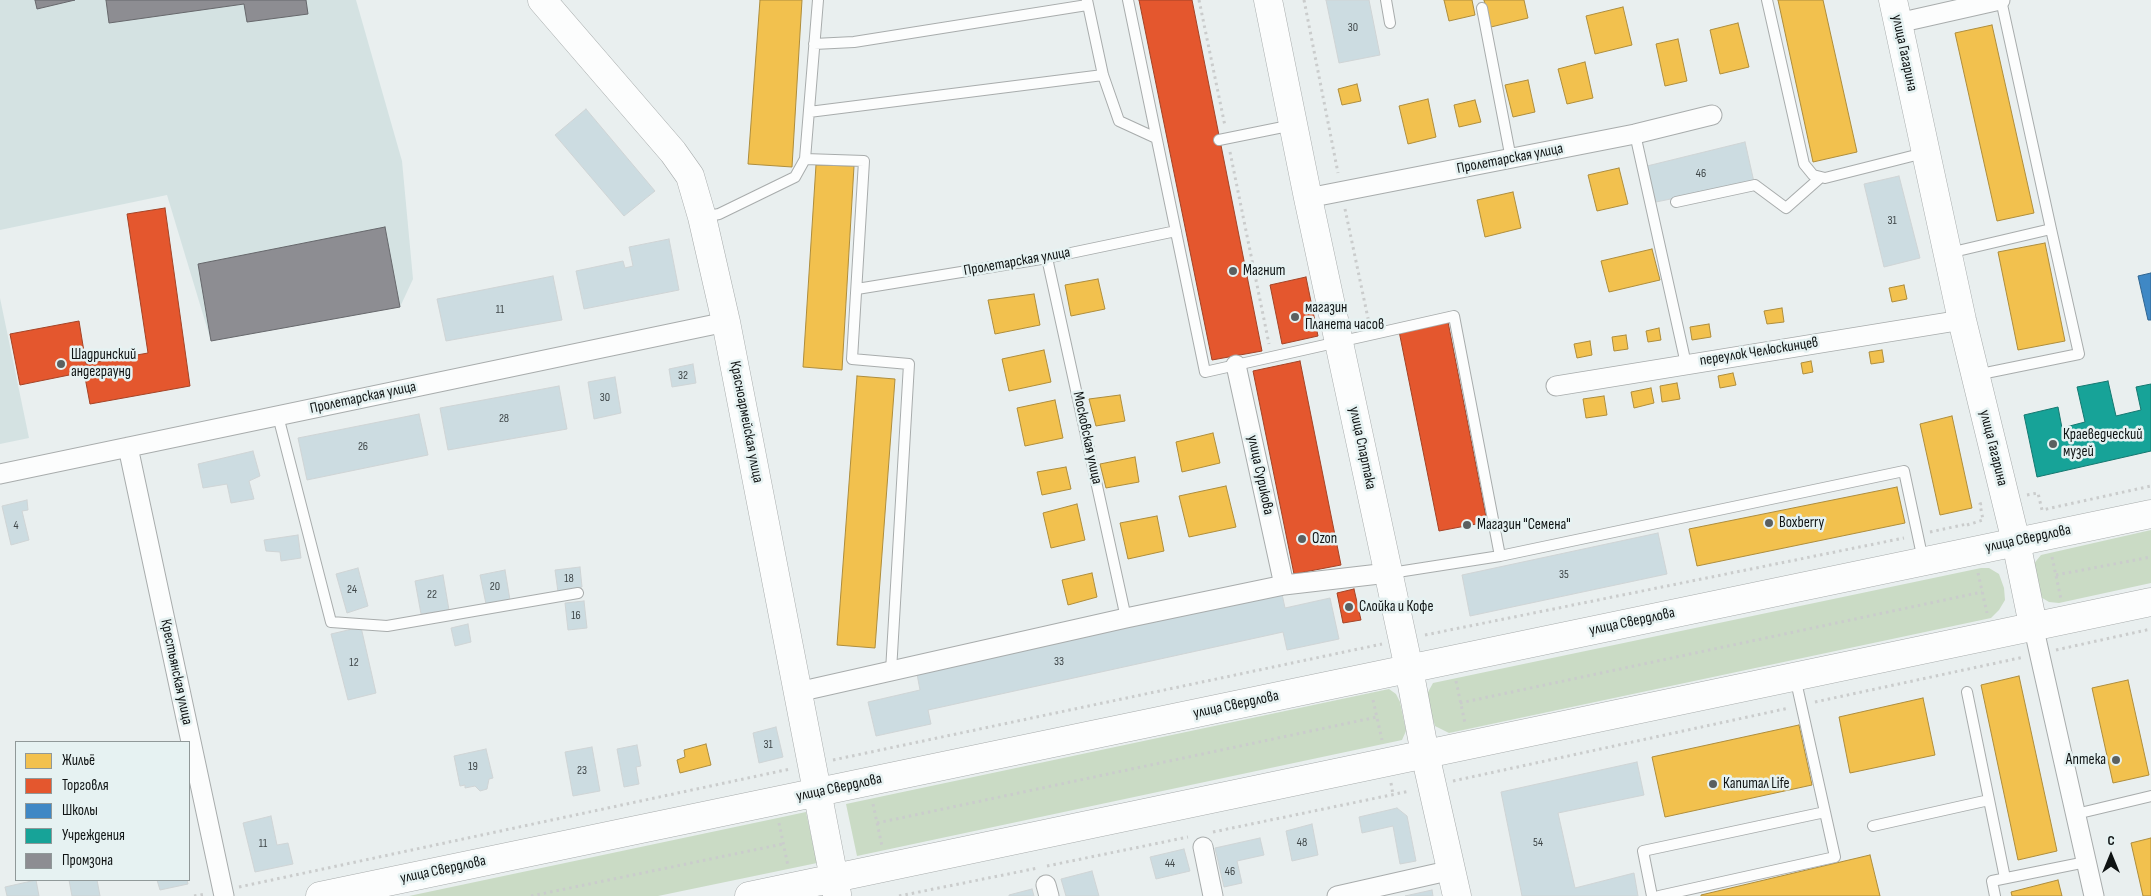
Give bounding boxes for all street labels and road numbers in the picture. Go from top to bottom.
street label: улица Гагарина [1887,13,1921,93]
street label: Пролетарская улица [1455,140,1565,178]
street label: Пролетарская улица [962,244,1072,280]
street label: переулок Челюскинцев [1698,334,1820,370]
street label: Красноармейская улица [725,360,767,484]
street label: Пролетарская улица [308,378,418,418]
street label: Московская улица [1068,390,1106,486]
street label: улица Спартака [1344,405,1380,491]
street label: улица Гагарина [1975,408,2011,488]
street label: улица Сурикова [1243,434,1277,516]
street label: улица Свердлова [1984,521,2072,557]
street label: улица Свердлова [1588,604,1676,640]
street label: Крестьянская улица [156,618,196,726]
street label: улица Свердлова [1192,687,1280,723]
street label: улица Свердлова [795,770,883,806]
street label: улица Свердлова [399,852,487,888]

